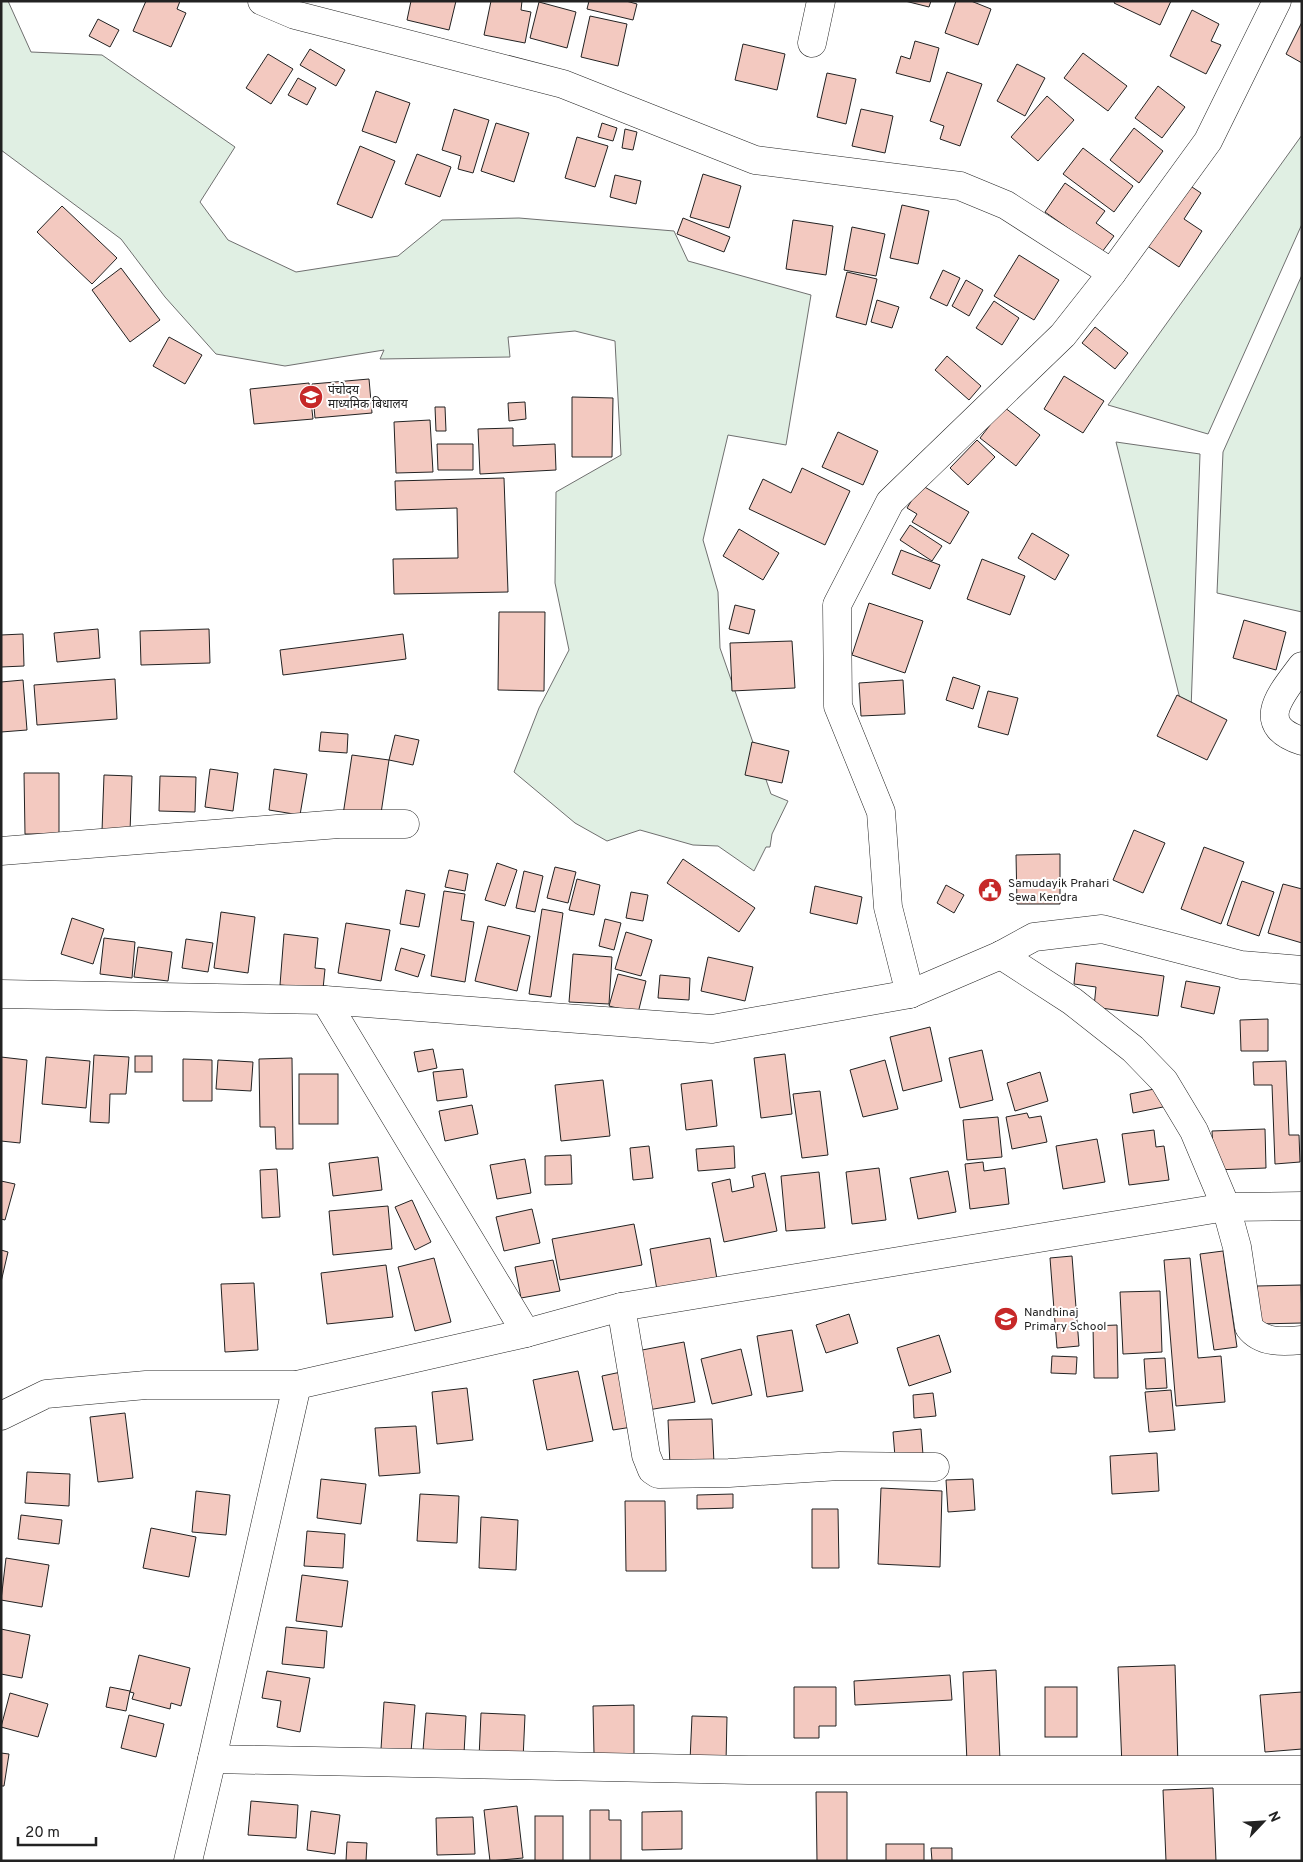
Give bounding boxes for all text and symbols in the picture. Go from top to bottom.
place label: पंचोदय माध्यमिक बिधालय [328,382,409,413]
school or university icon: पंचोदय माध्यमिक बिधालय [298,384,324,410]
place label: Samudayik Prahari Sewa Kendra [1008,876,1109,906]
public building icon: Samudayik Prahari Sewa Kendra [977,877,1003,903]
place label: Nandhinaj Primary School [1024,1305,1107,1335]
school or university icon: Nandhinaj Primary School [993,1306,1019,1332]
north arrow [1238,1797,1288,1847]
text: N [1264,1809,1283,1825]
scale bar [18,1814,95,1846]
text: 20 m [25,1824,60,1843]

